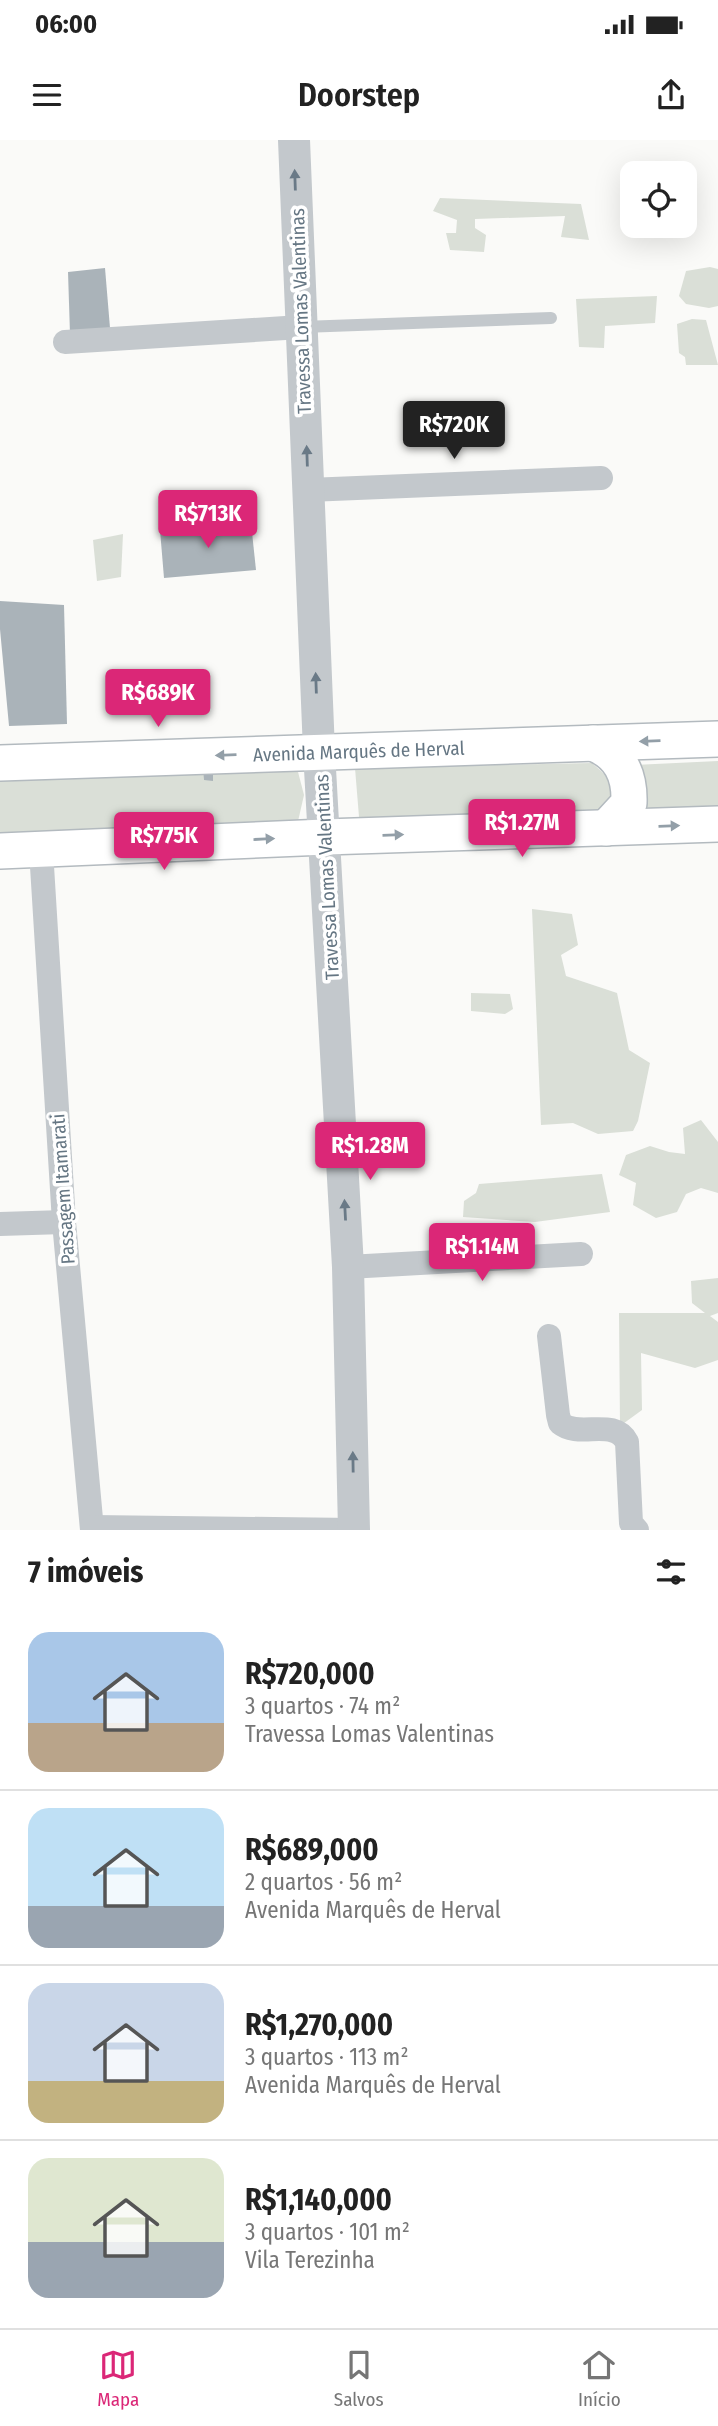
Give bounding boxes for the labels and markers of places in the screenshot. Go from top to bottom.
pin: R$720K [397,402,511,461]
pin: R$713K [151,490,265,550]
pin: R$689K [101,670,215,729]
pin: R$1.27M [457,800,587,859]
pin: R$775K [107,812,221,872]
pin: R$1.28M [305,1122,435,1182]
pin: R$1.14M [417,1224,547,1283]

